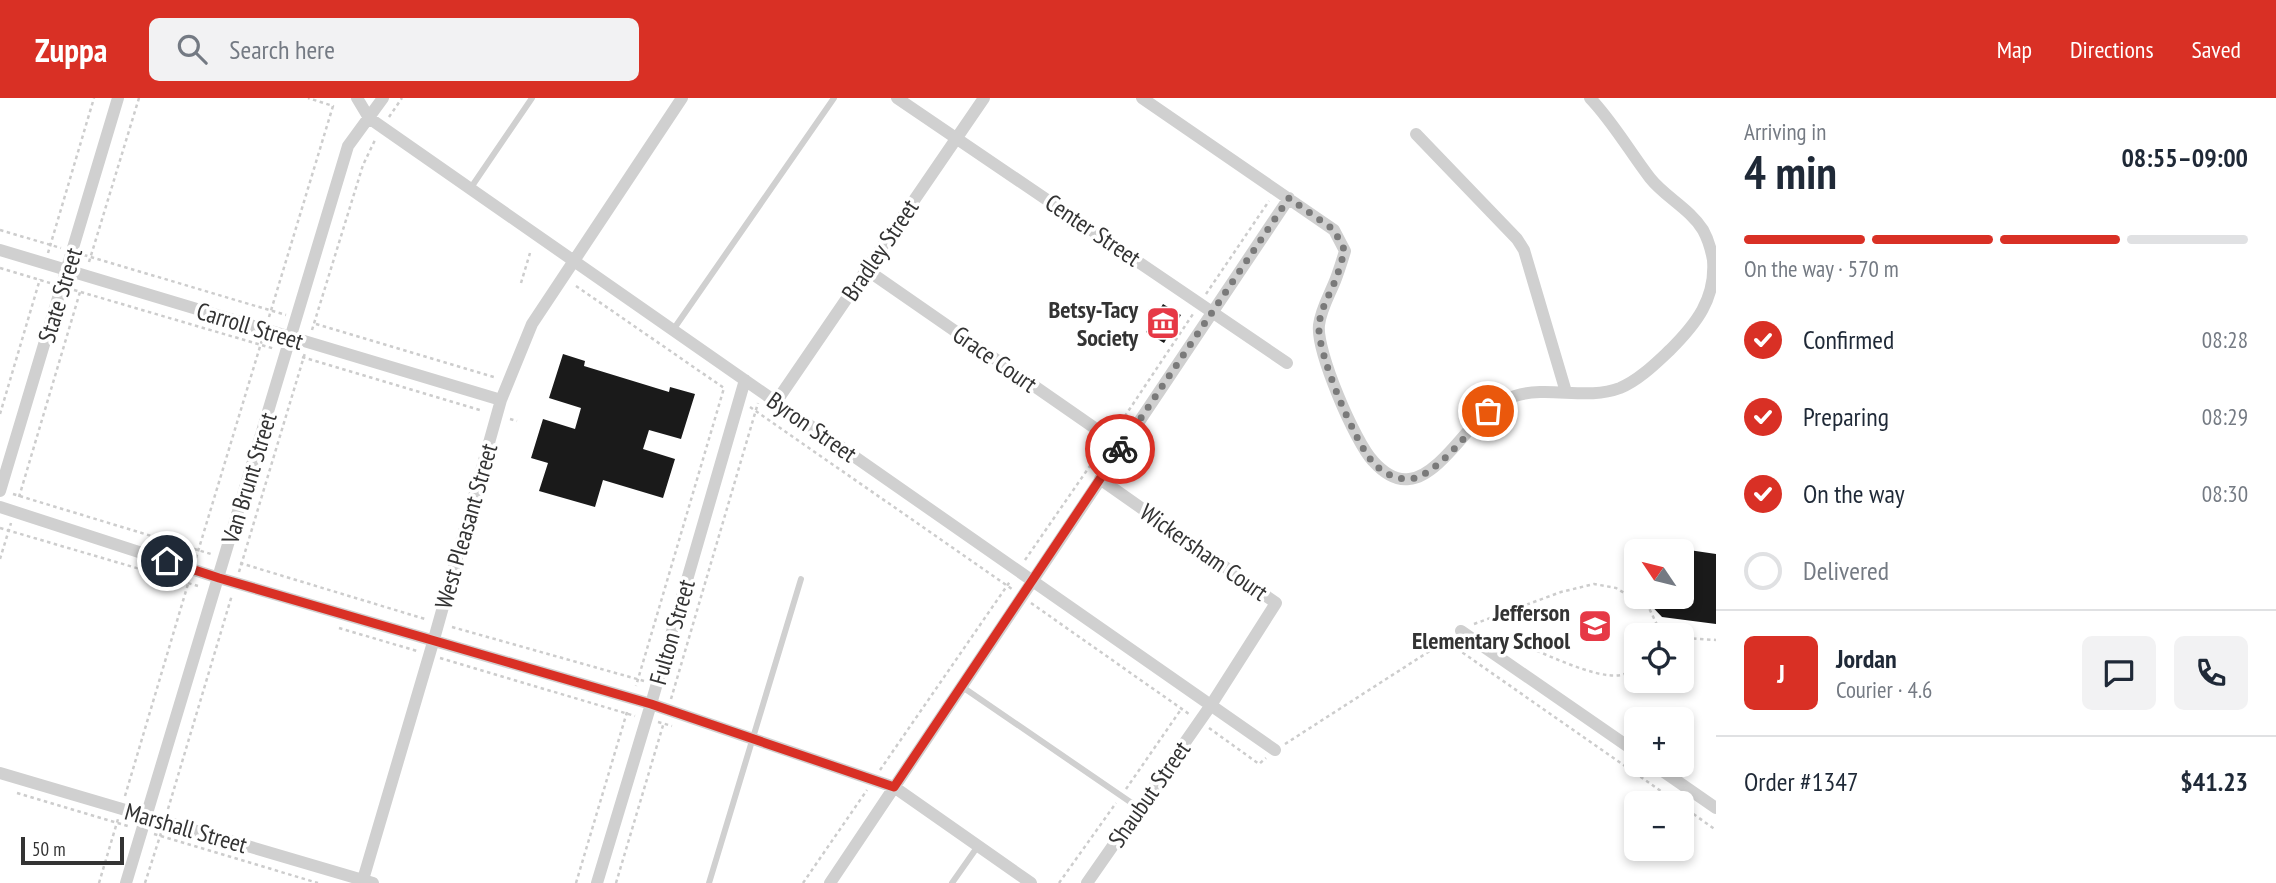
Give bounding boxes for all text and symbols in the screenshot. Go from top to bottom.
search box [149,18,639,81]
text: Zuppa [35,28,107,71]
icon: search [173,30,211,68]
text: Search here [229,33,335,66]
text: Map [1997,34,2032,65]
text: Directions [2070,34,2154,65]
text: Saved [2192,34,2241,65]
text: Arriving in [1744,117,1826,146]
text: 08:55–09:00 [2121,141,2248,174]
text: 4 min [1744,142,1837,202]
street label: Center Street [1039,187,1147,273]
street label: Bradley Street [835,193,926,307]
street label: State Street [31,243,89,346]
text: On the way · 570 m [1744,254,1899,283]
place label: Betsy-Tacy Society [1049,294,1138,353]
street label: Carroll Street [193,295,307,357]
museum icon: Betsy-Tacy Society [1144,304,1182,342]
street label: Grace Court [947,319,1044,399]
icon: check [1744,321,1782,359]
text: Confirmed [1803,323,1894,356]
text: 08:28 [2202,325,2248,354]
pin [1458,381,1518,441]
street label: Byron Street [761,385,863,469]
icon: bag [1469,392,1507,430]
icon: check [1744,398,1782,436]
text: Preparing [1803,400,1889,433]
text: 08:29 [2202,402,2248,431]
street label: Van Brunt Street [214,408,284,548]
courier [1085,414,1155,484]
icon: bike [1101,430,1139,468]
street label: West Pleasant Street [428,439,505,612]
icon: check [1744,475,1782,513]
text: On the way [1803,477,1905,510]
text: 08:30 [2202,479,2248,508]
street label: Wickersham Court [1134,496,1274,608]
pin [137,531,197,591]
north arrow [1624,539,1694,609]
map controls [1624,539,1694,861]
icon: home [148,542,186,580]
text: Delivered [1803,554,1889,587]
street label: Fulton Street [642,575,702,688]
place label: Jefferson Elementary School [1412,597,1570,656]
school or university icon: Jefferson Elementary School [1576,607,1614,645]
button: locate [1624,623,1694,693]
button: chat [2082,636,2156,710]
button: phone [2174,636,2248,710]
text: Jordan [1836,642,1897,675]
text: J [1777,657,1785,690]
text: Courier · 4.6 [1836,675,1932,704]
button: + [1624,707,1694,777]
street label: Shaubut Street [1101,734,1197,853]
text: Order #1347 [1744,765,1859,798]
text: $41.23 [2180,765,2248,798]
button: − [1624,791,1694,861]
street label: Marshall Street [121,796,251,860]
scale bar [21,834,124,866]
text: 50 m [32,837,66,861]

